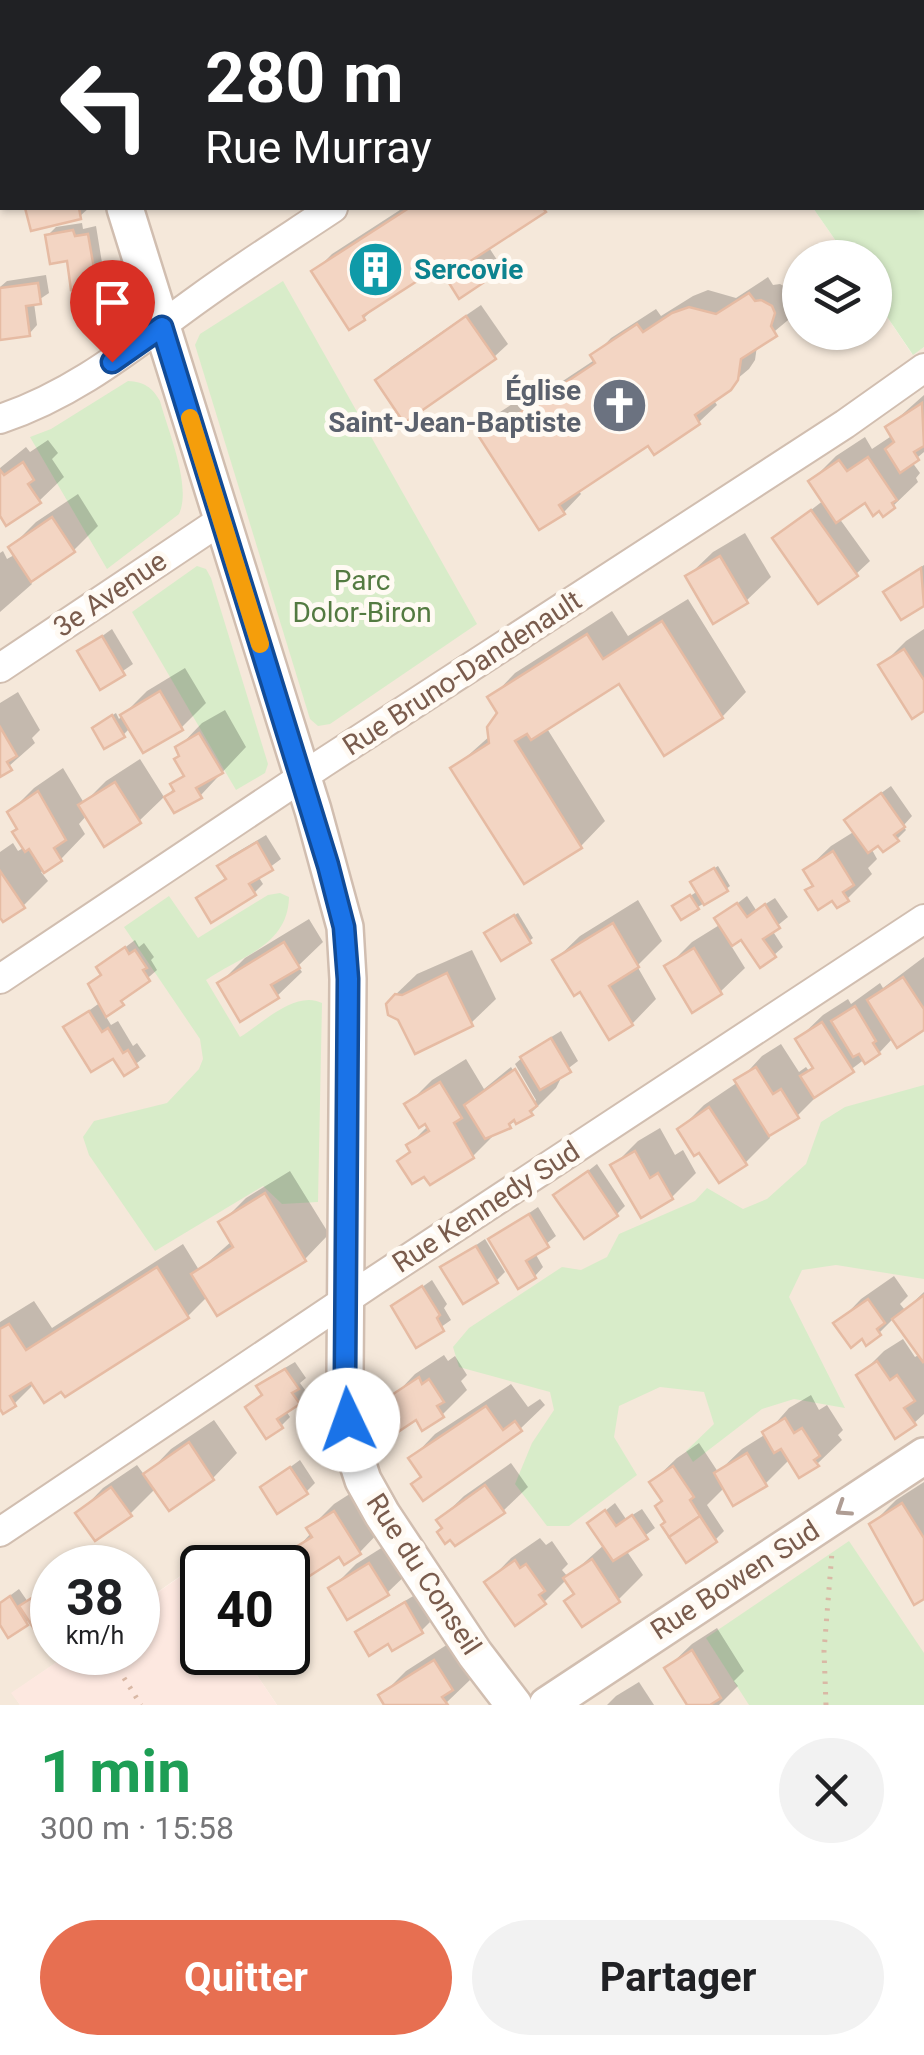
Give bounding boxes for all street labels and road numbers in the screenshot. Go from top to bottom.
street label: 3e Avenue [47,544,173,644]
street label: Rue Bruno-Dandenault [337,584,587,762]
street label: Rue Kennedy Sud [386,1134,586,1280]
street label: Rue du Conseil [360,1487,488,1661]
street label: Rue Bowen Sud [645,1513,825,1647]

